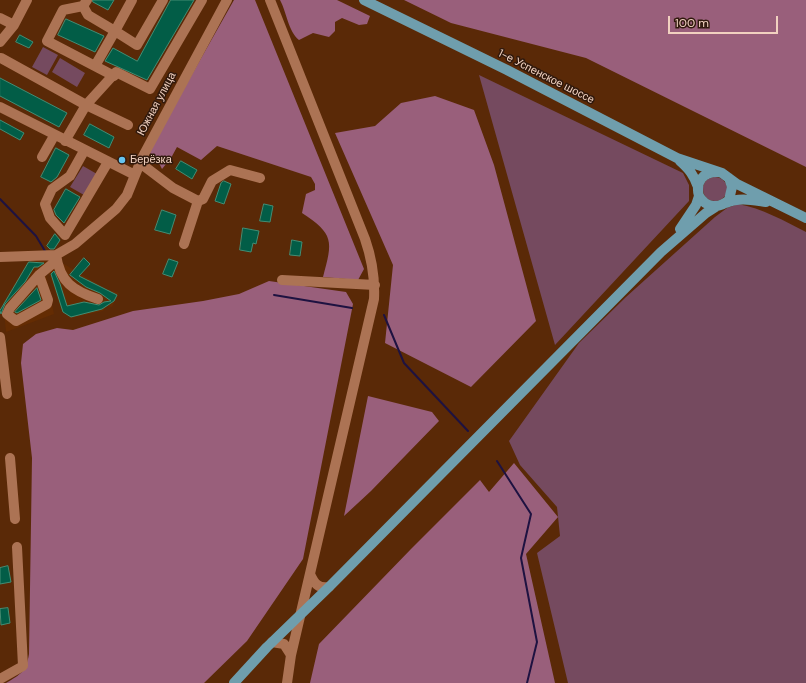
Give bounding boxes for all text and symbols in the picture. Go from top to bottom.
scale bar [670,8,780,34]
text: 100 m [675,15,709,31]
street label: 1-е Успенское шоссе [496,47,596,107]
street label: Южная улица [135,70,179,138]
place label: Берёзка [130,153,172,167]
marker: Берёзка [117,155,127,165]

